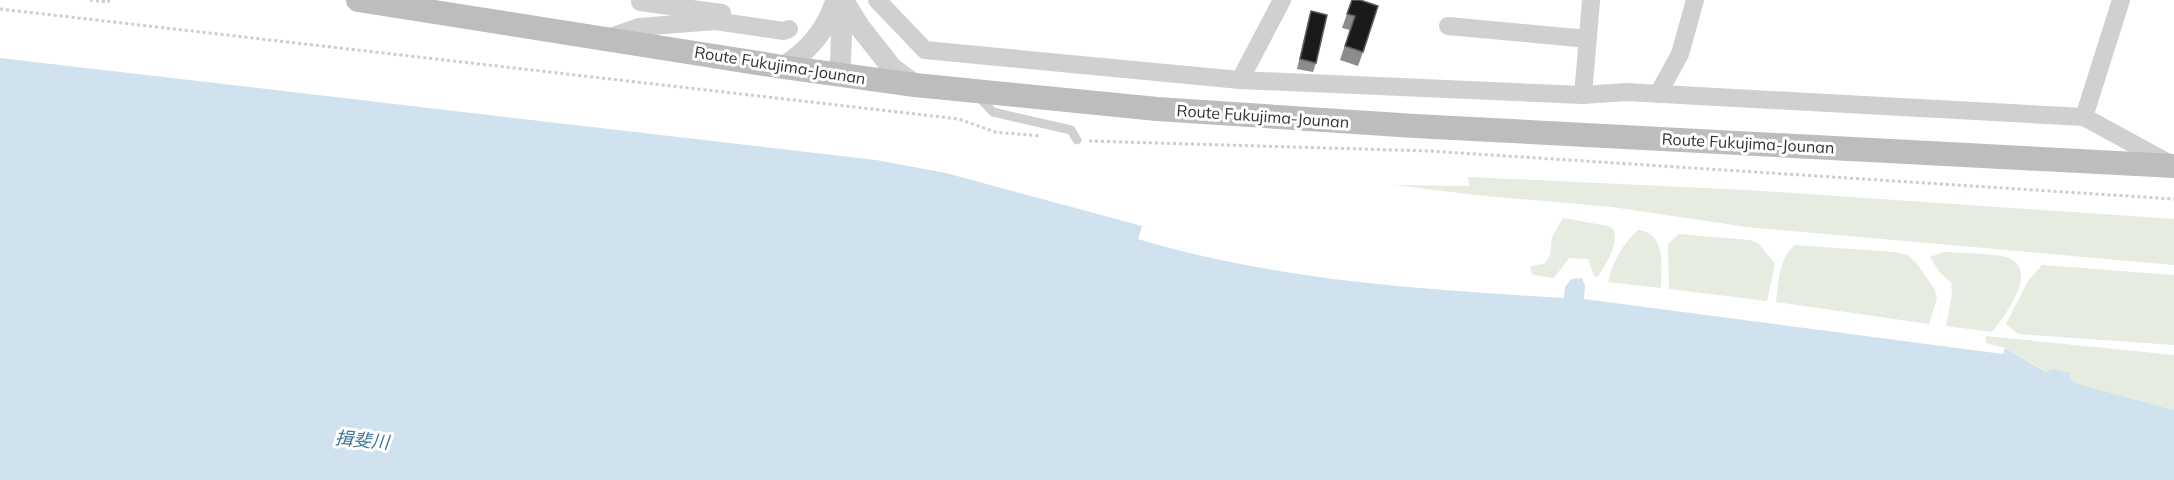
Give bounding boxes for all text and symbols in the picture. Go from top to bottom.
street label: Route Fukujima-Jounan [693,42,867,88]
street label: Route Fukujima-Jounan [1176,100,1350,132]
street label: Route Fukujima-Jounan [1661,128,1835,158]
water label: 揖斐川 [334,426,392,454]

